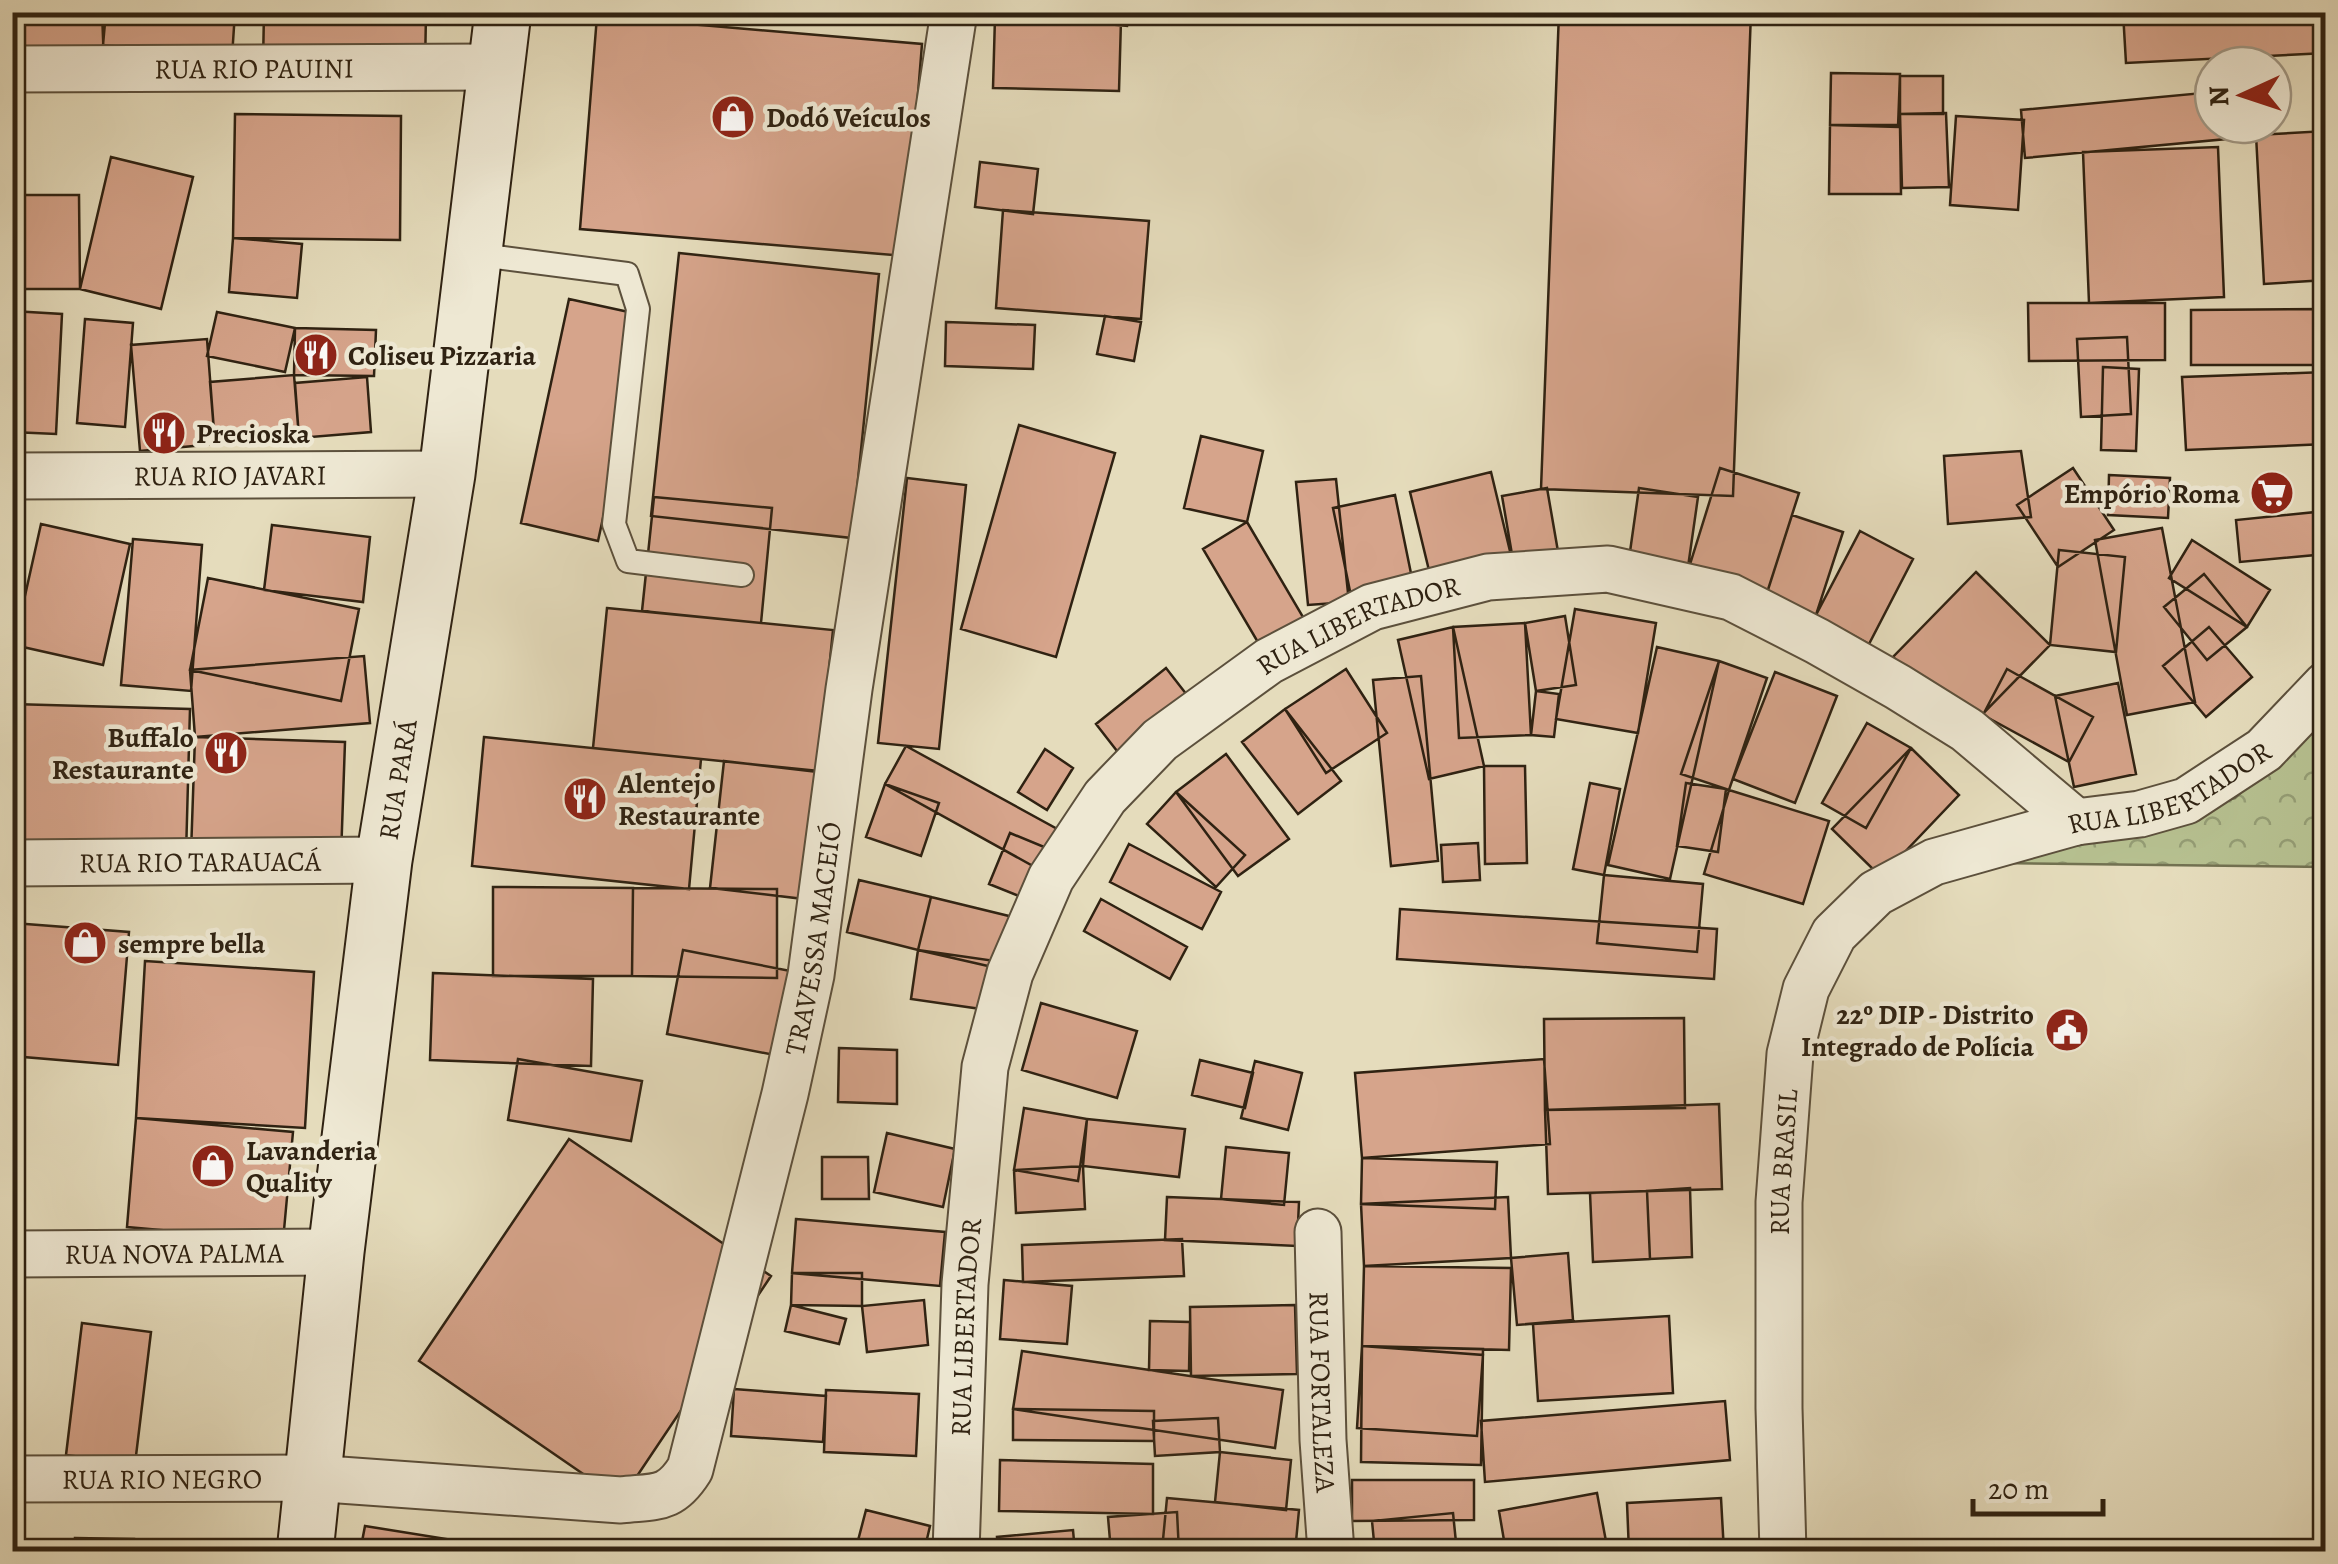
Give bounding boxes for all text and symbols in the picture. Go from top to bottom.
north arrow [2193,45,2293,145]
street label: RUA RIO PAUINI [154,50,354,88]
text: N [2200,85,2239,107]
shop icon: Dodó Veículos [710,94,756,140]
place label: Dodó Veículos [766,99,931,137]
restaurant icon: Coliseu Pizzaria [293,332,339,378]
place label: Coliseu Pizzaria [348,337,536,375]
restaurant icon: Precioska [141,410,187,456]
place label: Precioska [196,415,310,453]
street label: RUA RIO JAVARI [133,457,327,495]
supermarket icon: Empório Roma [2249,470,2295,516]
place label: Empório Roma [2064,475,2240,513]
street label: RUA LIBERTADOR [1249,567,1464,684]
street label: RUA PARÁ [370,716,427,843]
place label: Buffalo Restaurante [52,719,194,789]
restaurant icon: Buffalo Restaurante [203,730,249,776]
street label: RUA LIBERTADOR [2063,732,2279,844]
place label: Alentejo Restaurante [617,765,760,835]
restaurant icon: Alentejo Restaurante [562,776,608,822]
street label: TRAVESSA MACEIÓ [776,820,851,1059]
street label: RUA RIO TARAUACÁ [79,843,322,882]
shop icon: sempre bella [62,920,108,966]
place label: sempre bella [118,925,266,963]
place label: 22º DIP - Distrito Integrado de Polícia [1801,996,2034,1066]
public building icon: 22º DIP - Distrito Integrado de Polícia [2044,1007,2090,1053]
street label: RUA BRASIL [1761,1087,1807,1235]
place label: Lavanderia Quality [246,1132,378,1202]
shop icon: Lavanderia Quality [190,1143,236,1189]
street label: RUA LIBERTADOR [942,1217,991,1437]
street label: RUA NOVA PALMA [64,1234,284,1274]
street label: RUA FORTALEZA [1299,1291,1345,1494]
scale bar [1973,1454,2103,1516]
street label: RUA RIO NEGRO [62,1460,262,1499]
text: 20 m [1988,1469,2049,1509]

